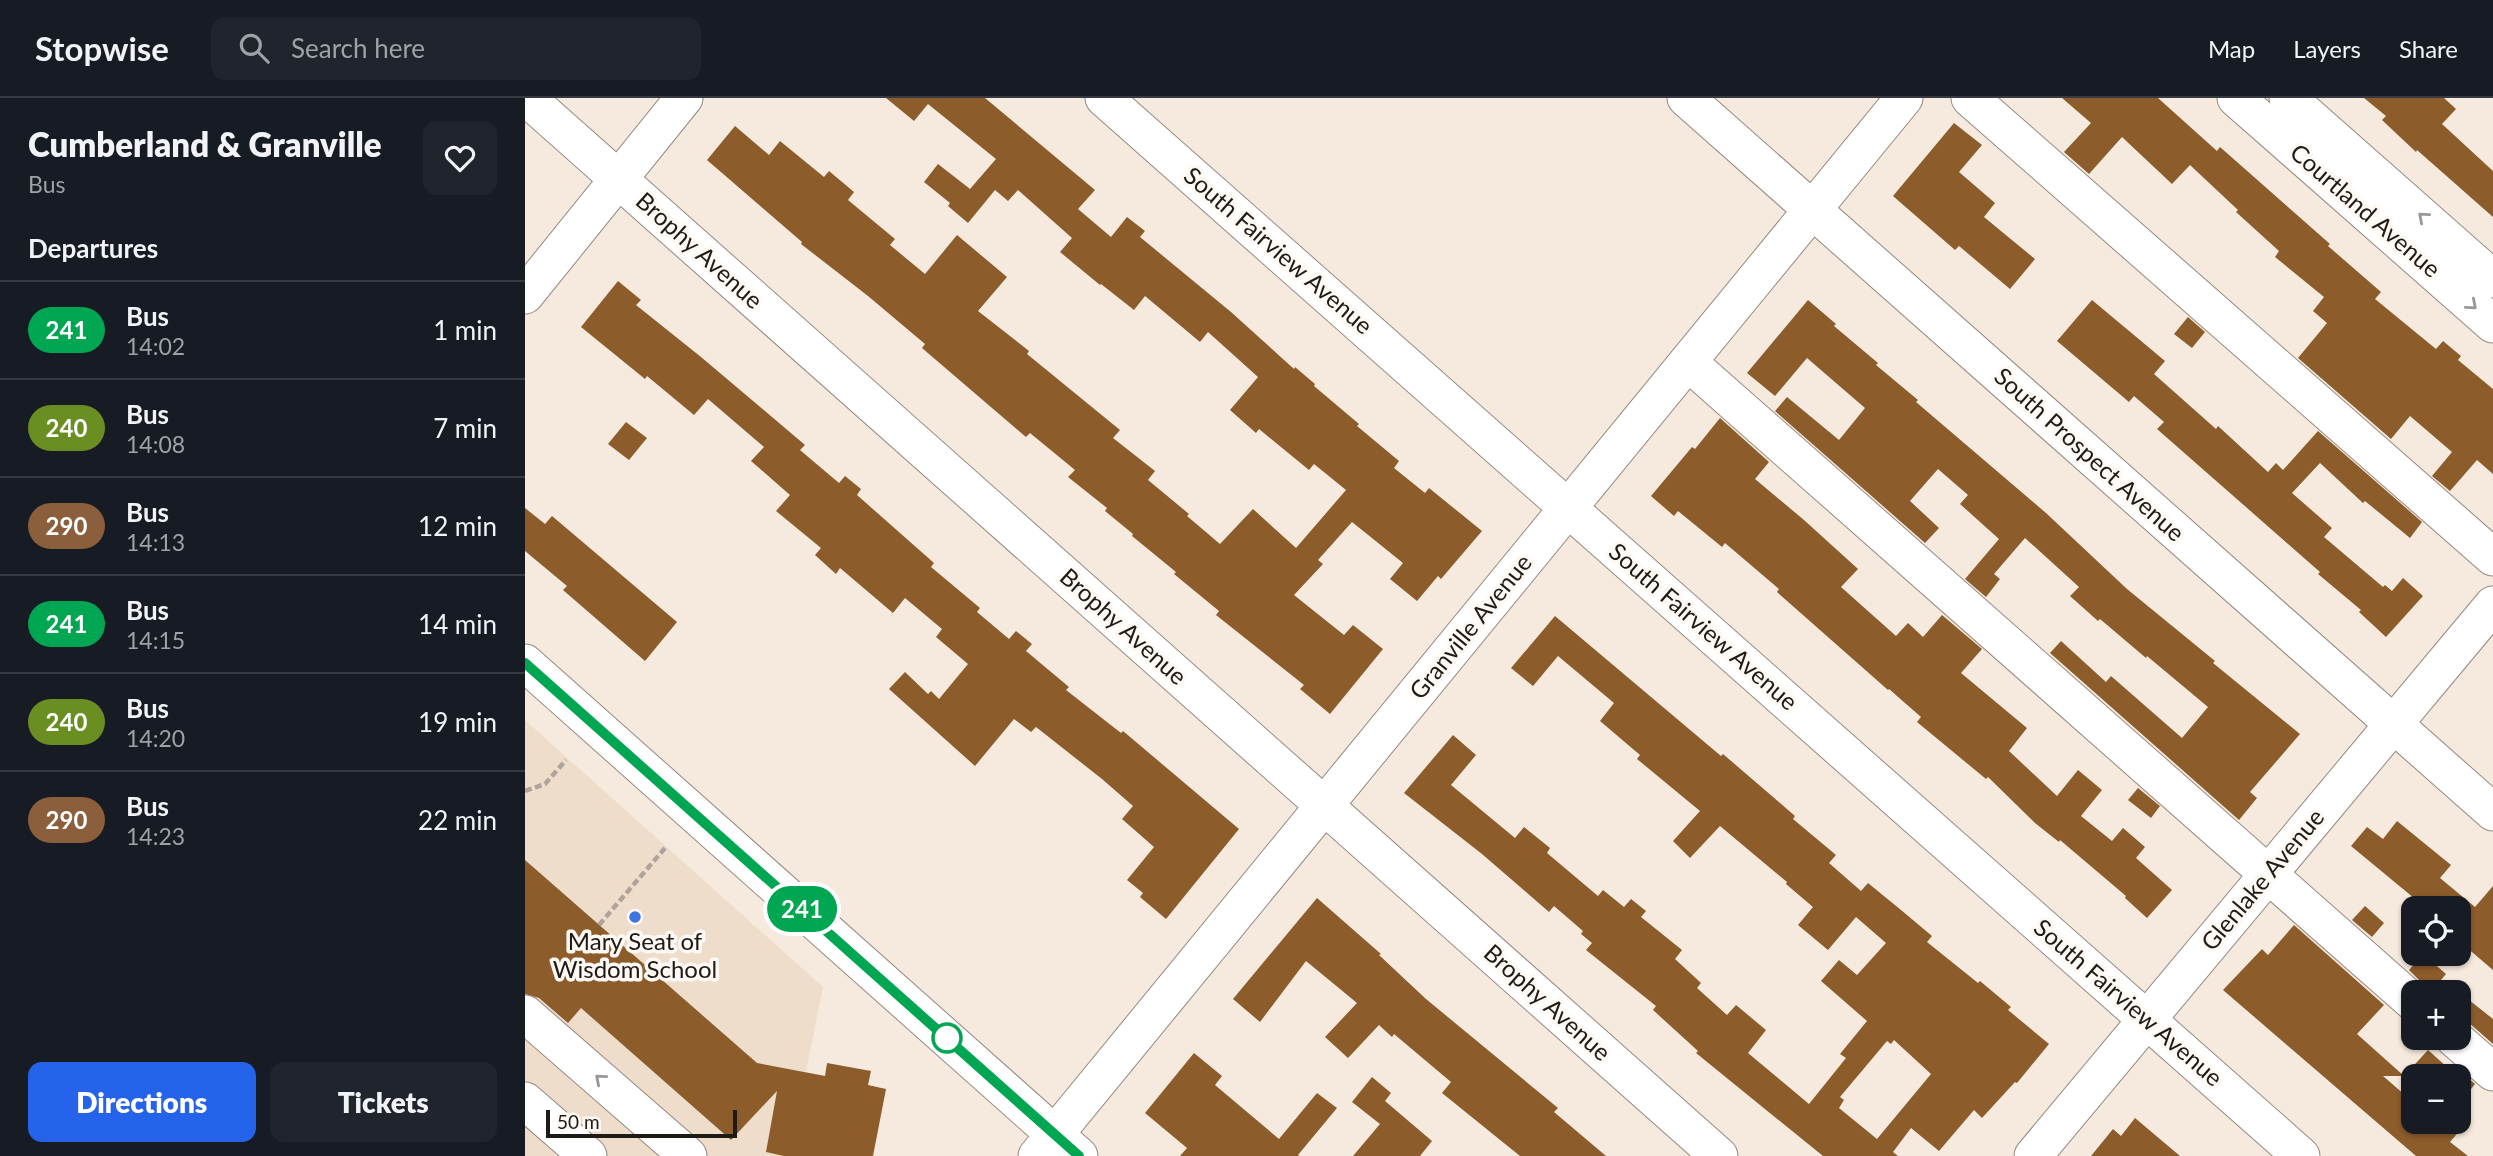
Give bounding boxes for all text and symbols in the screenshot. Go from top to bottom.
search box [211,17,701,80]
text: Stopwise [35,28,169,68]
icon: search [235,29,273,67]
text: Search here [291,32,425,64]
text: Map [2208,34,2255,63]
text: Layers [2293,34,2361,63]
text: Share [2399,34,2458,63]
button: heart [423,121,497,195]
text: Cumberland & Granville [28,124,382,164]
street label: Courtland Avenue [2285,137,2447,283]
street label: South Fairview Avenue [1179,160,1379,340]
text: Bus [28,170,65,198]
street label: Brophy Avenue [631,186,769,314]
one-way arrow [2419,213,2432,225]
text: Departures [28,232,158,264]
one-way arrow [2463,297,2476,309]
text: Bus [126,300,169,332]
text: 1 min [433,314,497,346]
text: 241 [46,315,87,344]
text: 14:02 [126,332,185,360]
street label: South Prospect Avenue [1989,361,2191,547]
text: Bus [126,398,169,430]
text: 7 min [433,412,497,444]
text: 240 [46,413,87,442]
text: 14:08 [126,430,185,458]
text: Bus [126,496,169,528]
text: 12 min [418,510,497,542]
text: 290 [46,511,87,540]
text: 14:13 [126,528,185,556]
street label: South Fairview Avenue [1604,536,1804,716]
street label: Granville Avenue [1403,548,1537,704]
street label: Brophy Avenue [1055,562,1193,690]
text: Bus [126,594,169,626]
text: 14 min [418,608,497,640]
text: 241 [46,609,87,638]
text: 14:15 [126,626,185,654]
text: Bus [126,692,169,724]
text: 19 min [418,706,497,738]
text: 240 [46,707,87,736]
text: 14:20 [126,724,185,752]
text: Bus [126,790,169,822]
street label: Glenlake Avenue [2194,802,2329,956]
text: 22 min [418,804,497,836]
text: 290 [46,805,87,834]
text: 14:23 [126,822,185,850]
line badge: 241 [762,886,842,932]
text: 241 [781,894,823,923]
map controls [2401,896,2471,1134]
button: locate [2401,896,2471,966]
marker: Mary Seat of Wisdom School [627,909,643,925]
street label: South Fairview Avenue [2029,912,2229,1092]
place label: Mary Seat of Wisdom School [553,926,717,983]
street label: Brophy Avenue [1479,938,1617,1066]
button: + [2401,980,2471,1050]
unlabelled marker [932,1023,962,1053]
button: Directions [28,1062,256,1142]
button: Tickets [270,1062,497,1142]
button: − [2401,1064,2471,1134]
one-way arrow [596,1074,608,1087]
scale bar [546,1107,737,1139]
text: 50 m [557,1110,600,1133]

